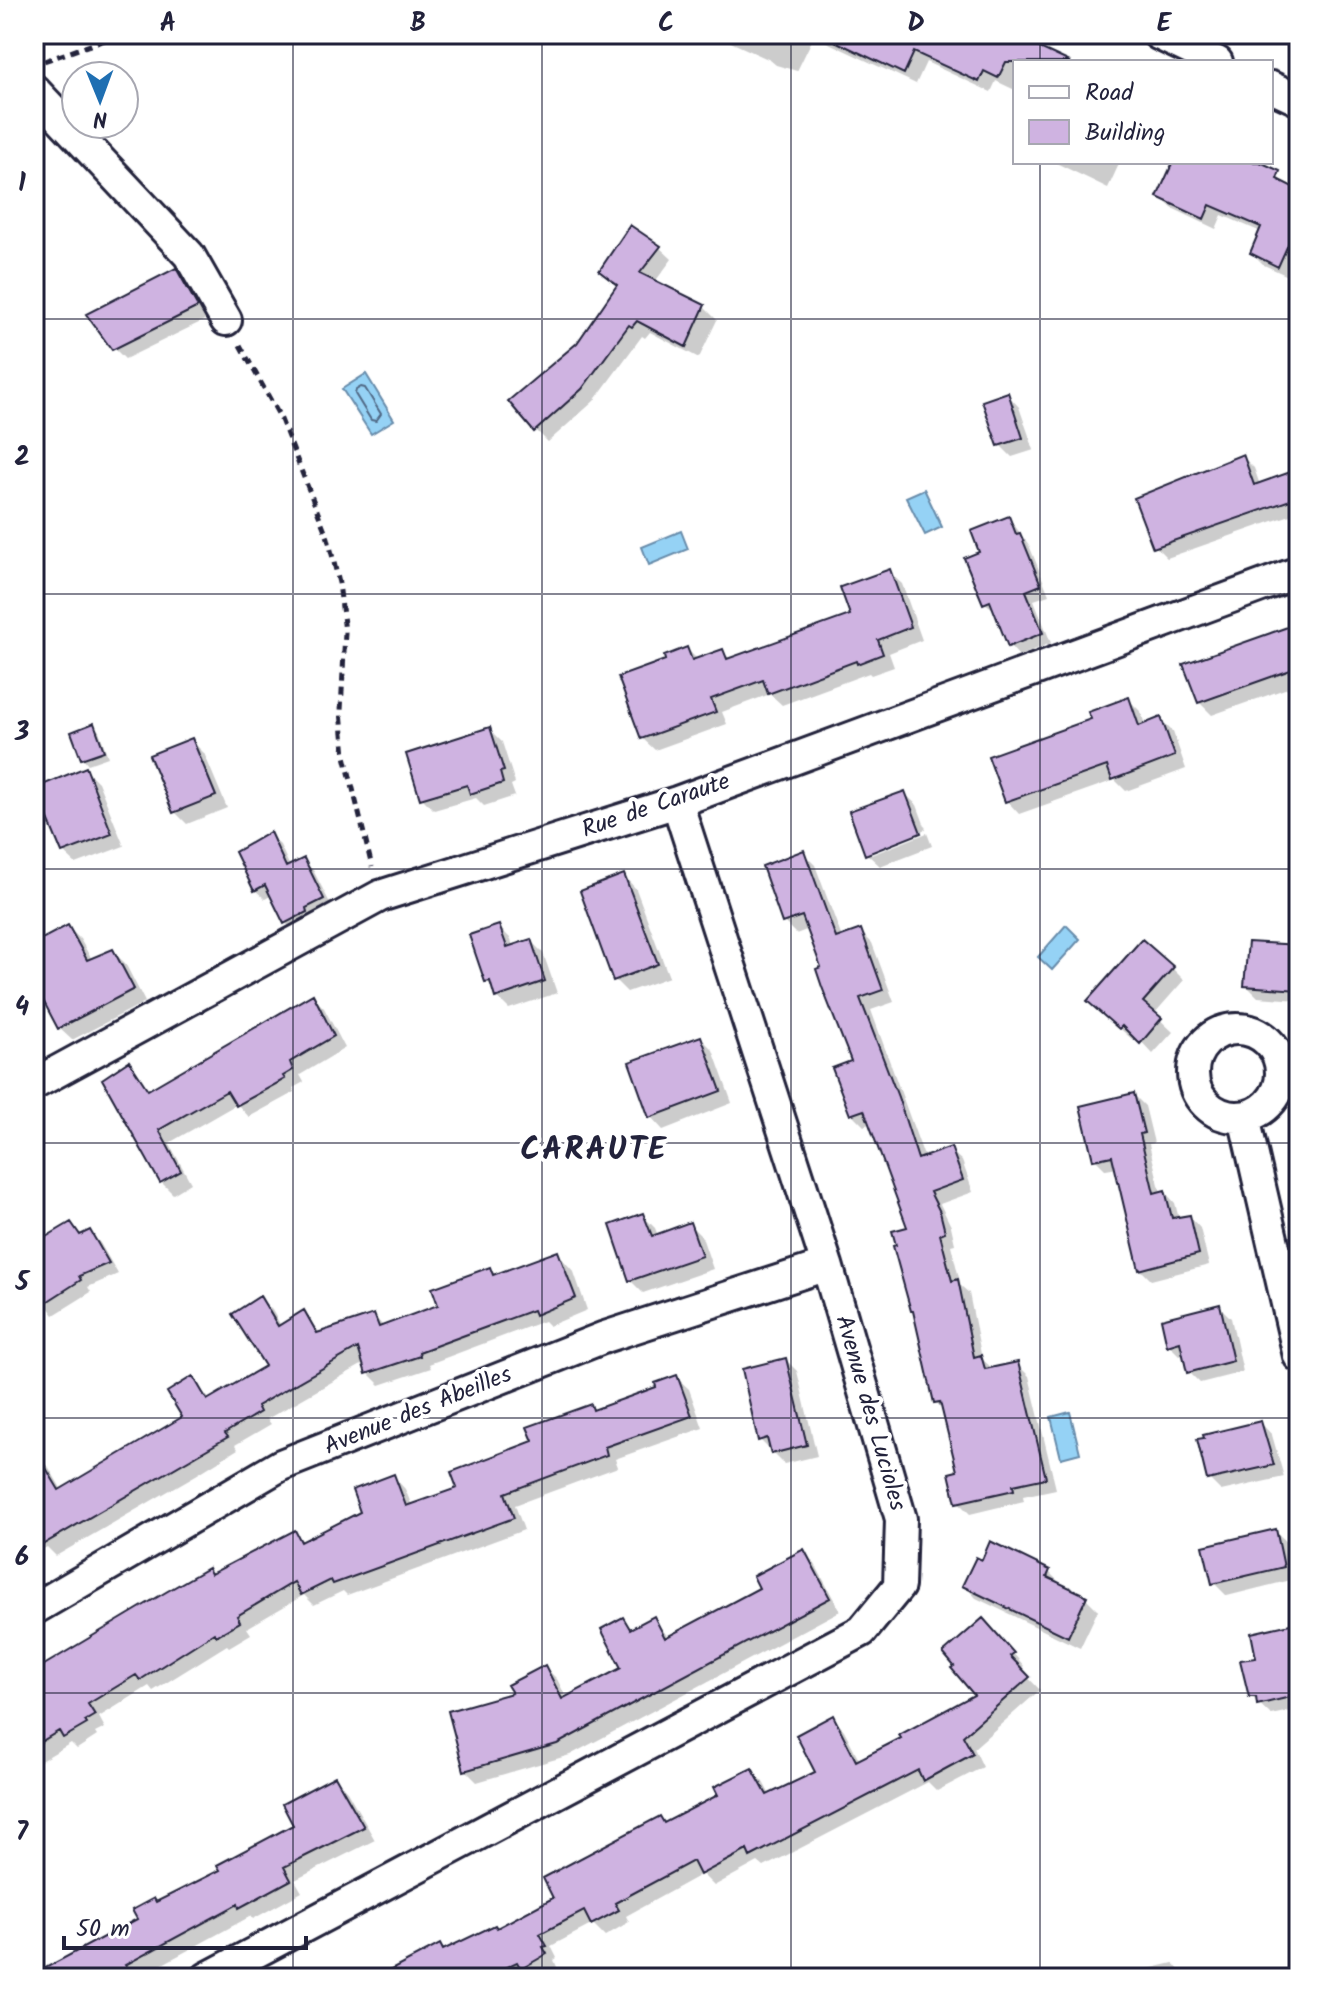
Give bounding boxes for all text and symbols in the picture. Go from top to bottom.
text: A [160,3,176,45]
text: B [410,3,426,45]
text: C [658,3,674,45]
text: D [907,3,925,45]
text: E [1157,3,1173,45]
north arrow [60,60,140,140]
legend [1013,60,1273,164]
text: Road [1085,74,1134,113]
text: N [93,100,108,135]
text: Building [1085,114,1165,153]
text: 1 [18,163,26,205]
text: 2 [14,437,30,479]
text: 3 [14,712,29,754]
street label: Rue de Caraute [576,762,736,850]
text: 4 [15,987,29,1029]
district label: CARAUTE [520,1125,668,1176]
text: 5 [14,1262,30,1304]
street label: Avenue des Lucioles [823,1311,917,1515]
street label: Avenue des Abeilles [318,1356,518,1466]
text: 6 [15,1537,29,1579]
text: 7 [16,1812,29,1854]
scale bar [64,1900,306,1950]
text: 50 m [76,1910,130,1949]

